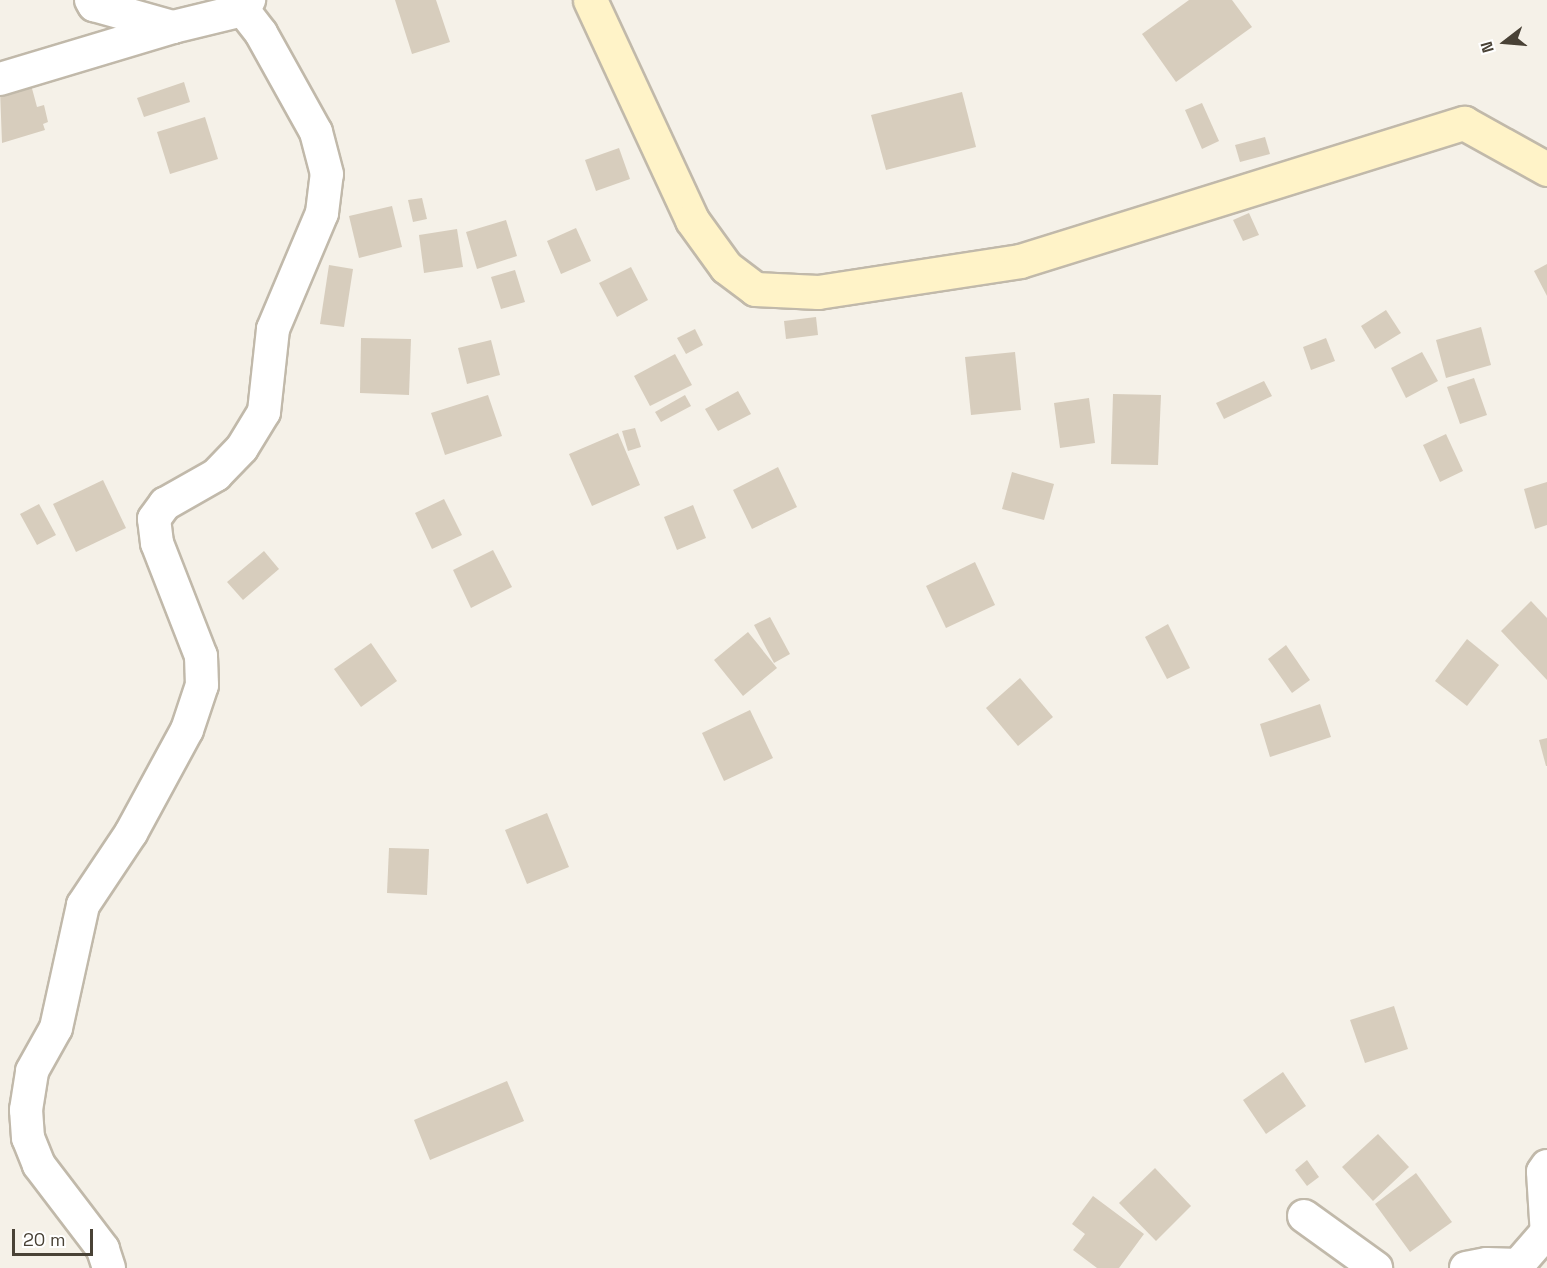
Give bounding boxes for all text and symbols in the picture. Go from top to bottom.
north arrow [1475,12,1535,72]
text: N [1476,39,1499,55]
scale bar [15,1217,96,1255]
text: 20 m [23,1228,66,1251]

